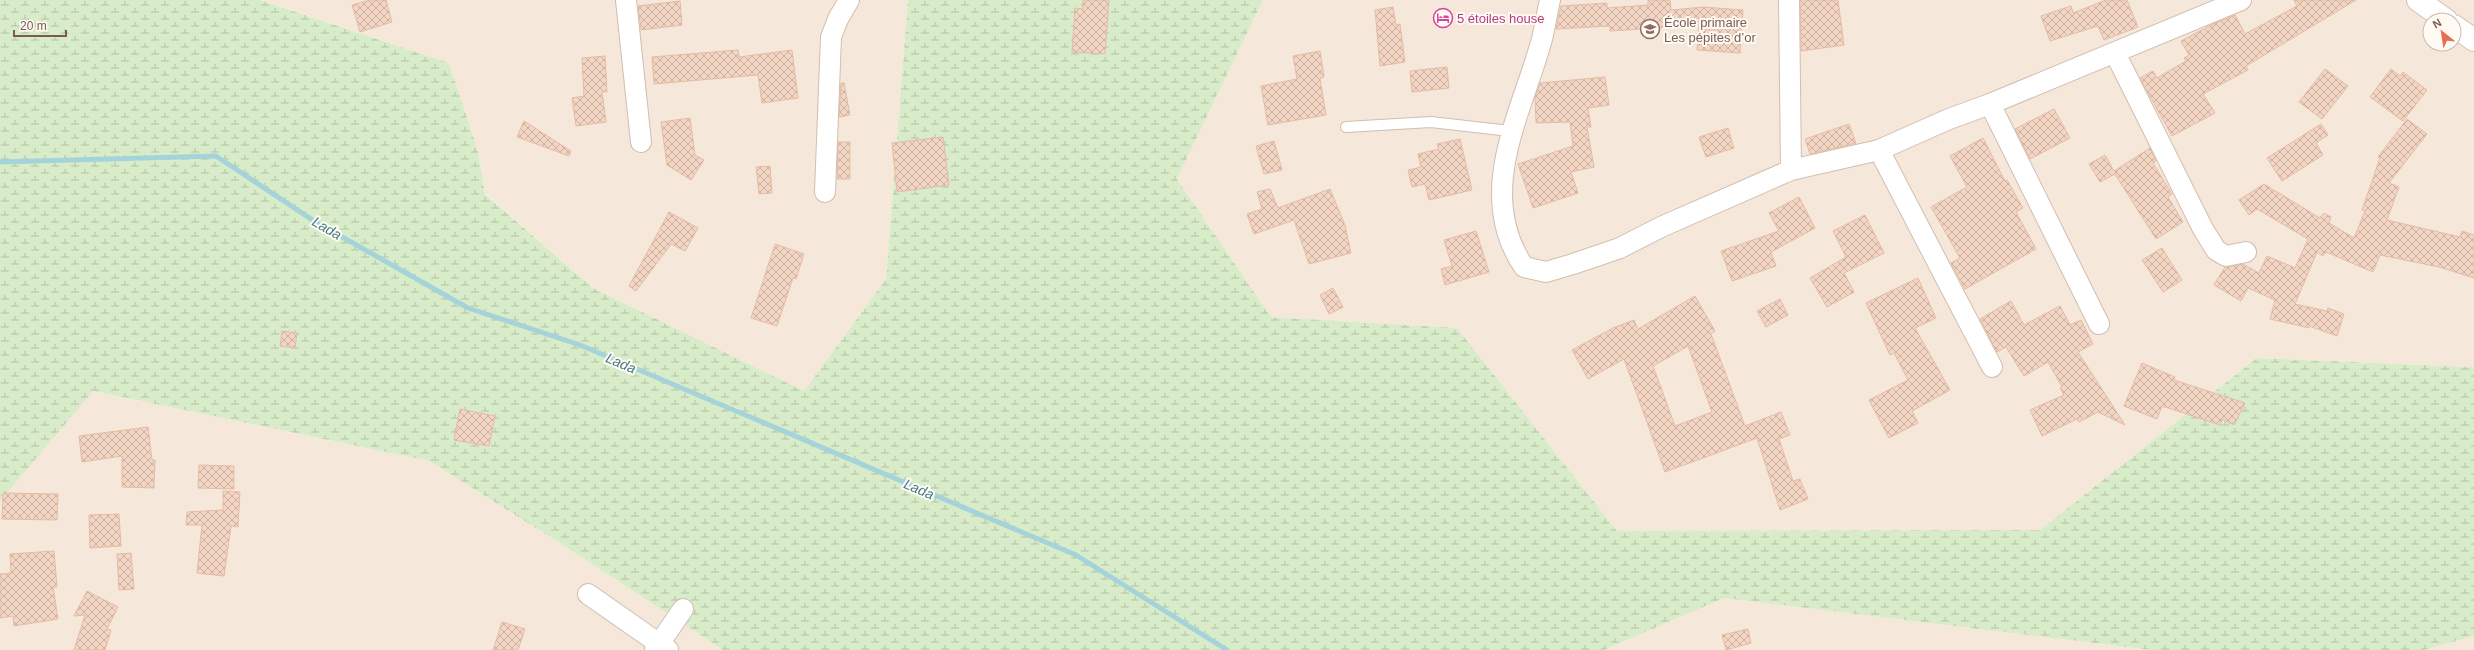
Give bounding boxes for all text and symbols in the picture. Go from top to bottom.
hotel icon: 5 étoiles house [1432,7,1454,29]
place label: 5 étoiles house [1457,11,1544,26]
scale bar [14,12,66,38]
north arrow [2422,12,2462,52]
place label: École primaire Les pépites d’or [1664,15,1756,45]
text: N [2431,16,2443,31]
school or university icon: École primaire Les pépites d’or [1639,18,1661,40]
text: 20 m [20,19,47,33]
water label: Lada [310,213,345,243]
water label: Lada [604,350,639,377]
water label: Lada [902,476,937,503]

